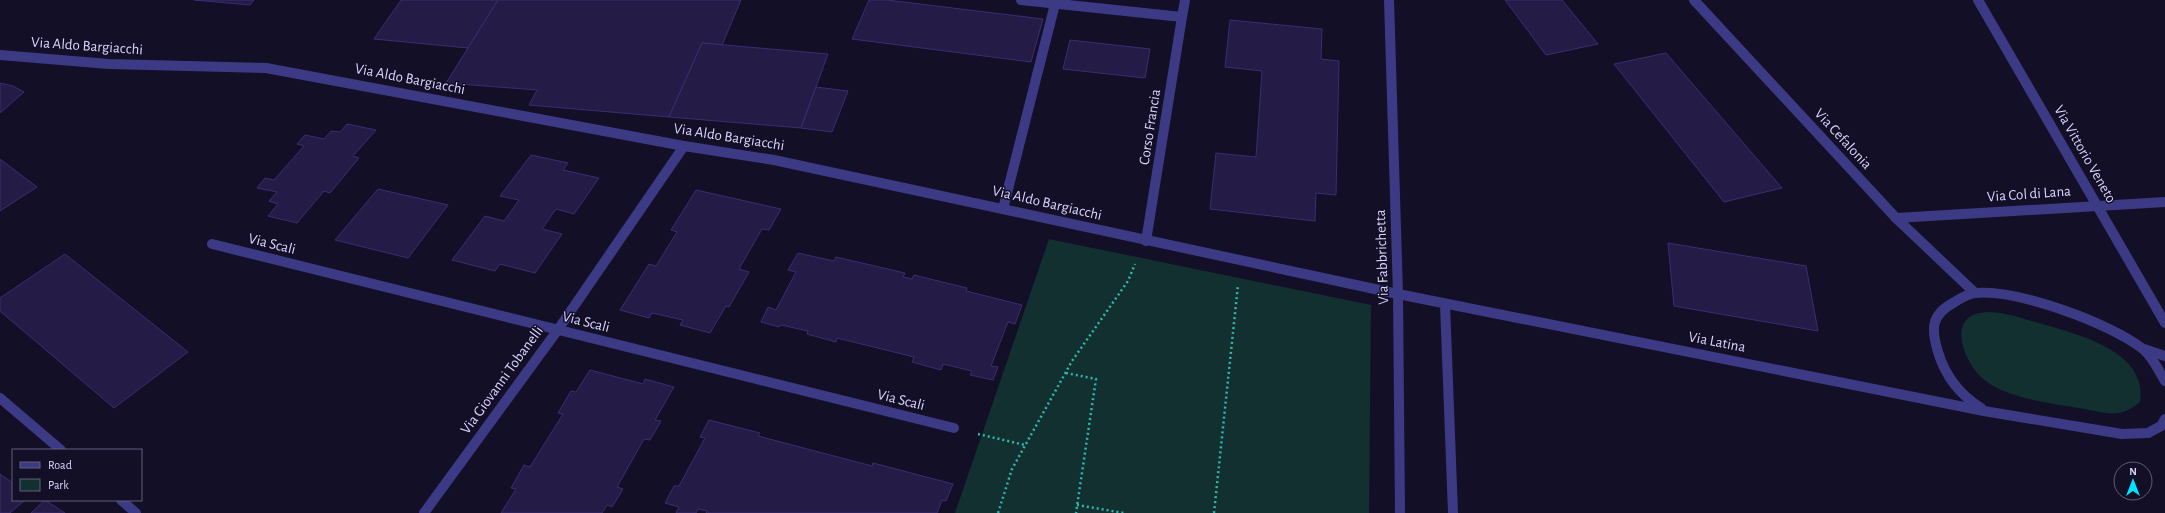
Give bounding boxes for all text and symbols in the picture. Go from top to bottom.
street label: Via Aldo Bargiacchi [31,35,143,57]
street label: Via Aldo Bargiacchi [354,61,466,97]
street label: Corso Francia [1137,88,1163,166]
street label: Via Vittorio Veneto [2051,103,2119,205]
street label: Via Cefalonia [1811,106,1875,172]
street label: Via Aldo Bargiacchi [673,121,785,153]
street label: Via Aldo Bargiacchi [991,183,1103,223]
street label: Via Col di Lana [1987,184,2072,204]
street label: Via Fabbrichetta [1373,209,1391,305]
street label: Via Scali [247,231,297,257]
street label: Via Scali [561,309,611,335]
street label: Via Giovanni Tobanelli [458,323,546,437]
street label: Via Latina [1687,329,1747,355]
street label: Via Scali [876,387,926,413]
legend [12,449,142,501]
text: Road [48,459,72,471]
north arrow [2113,461,2153,501]
text: N [2129,466,2137,477]
text: Park [48,479,69,491]

